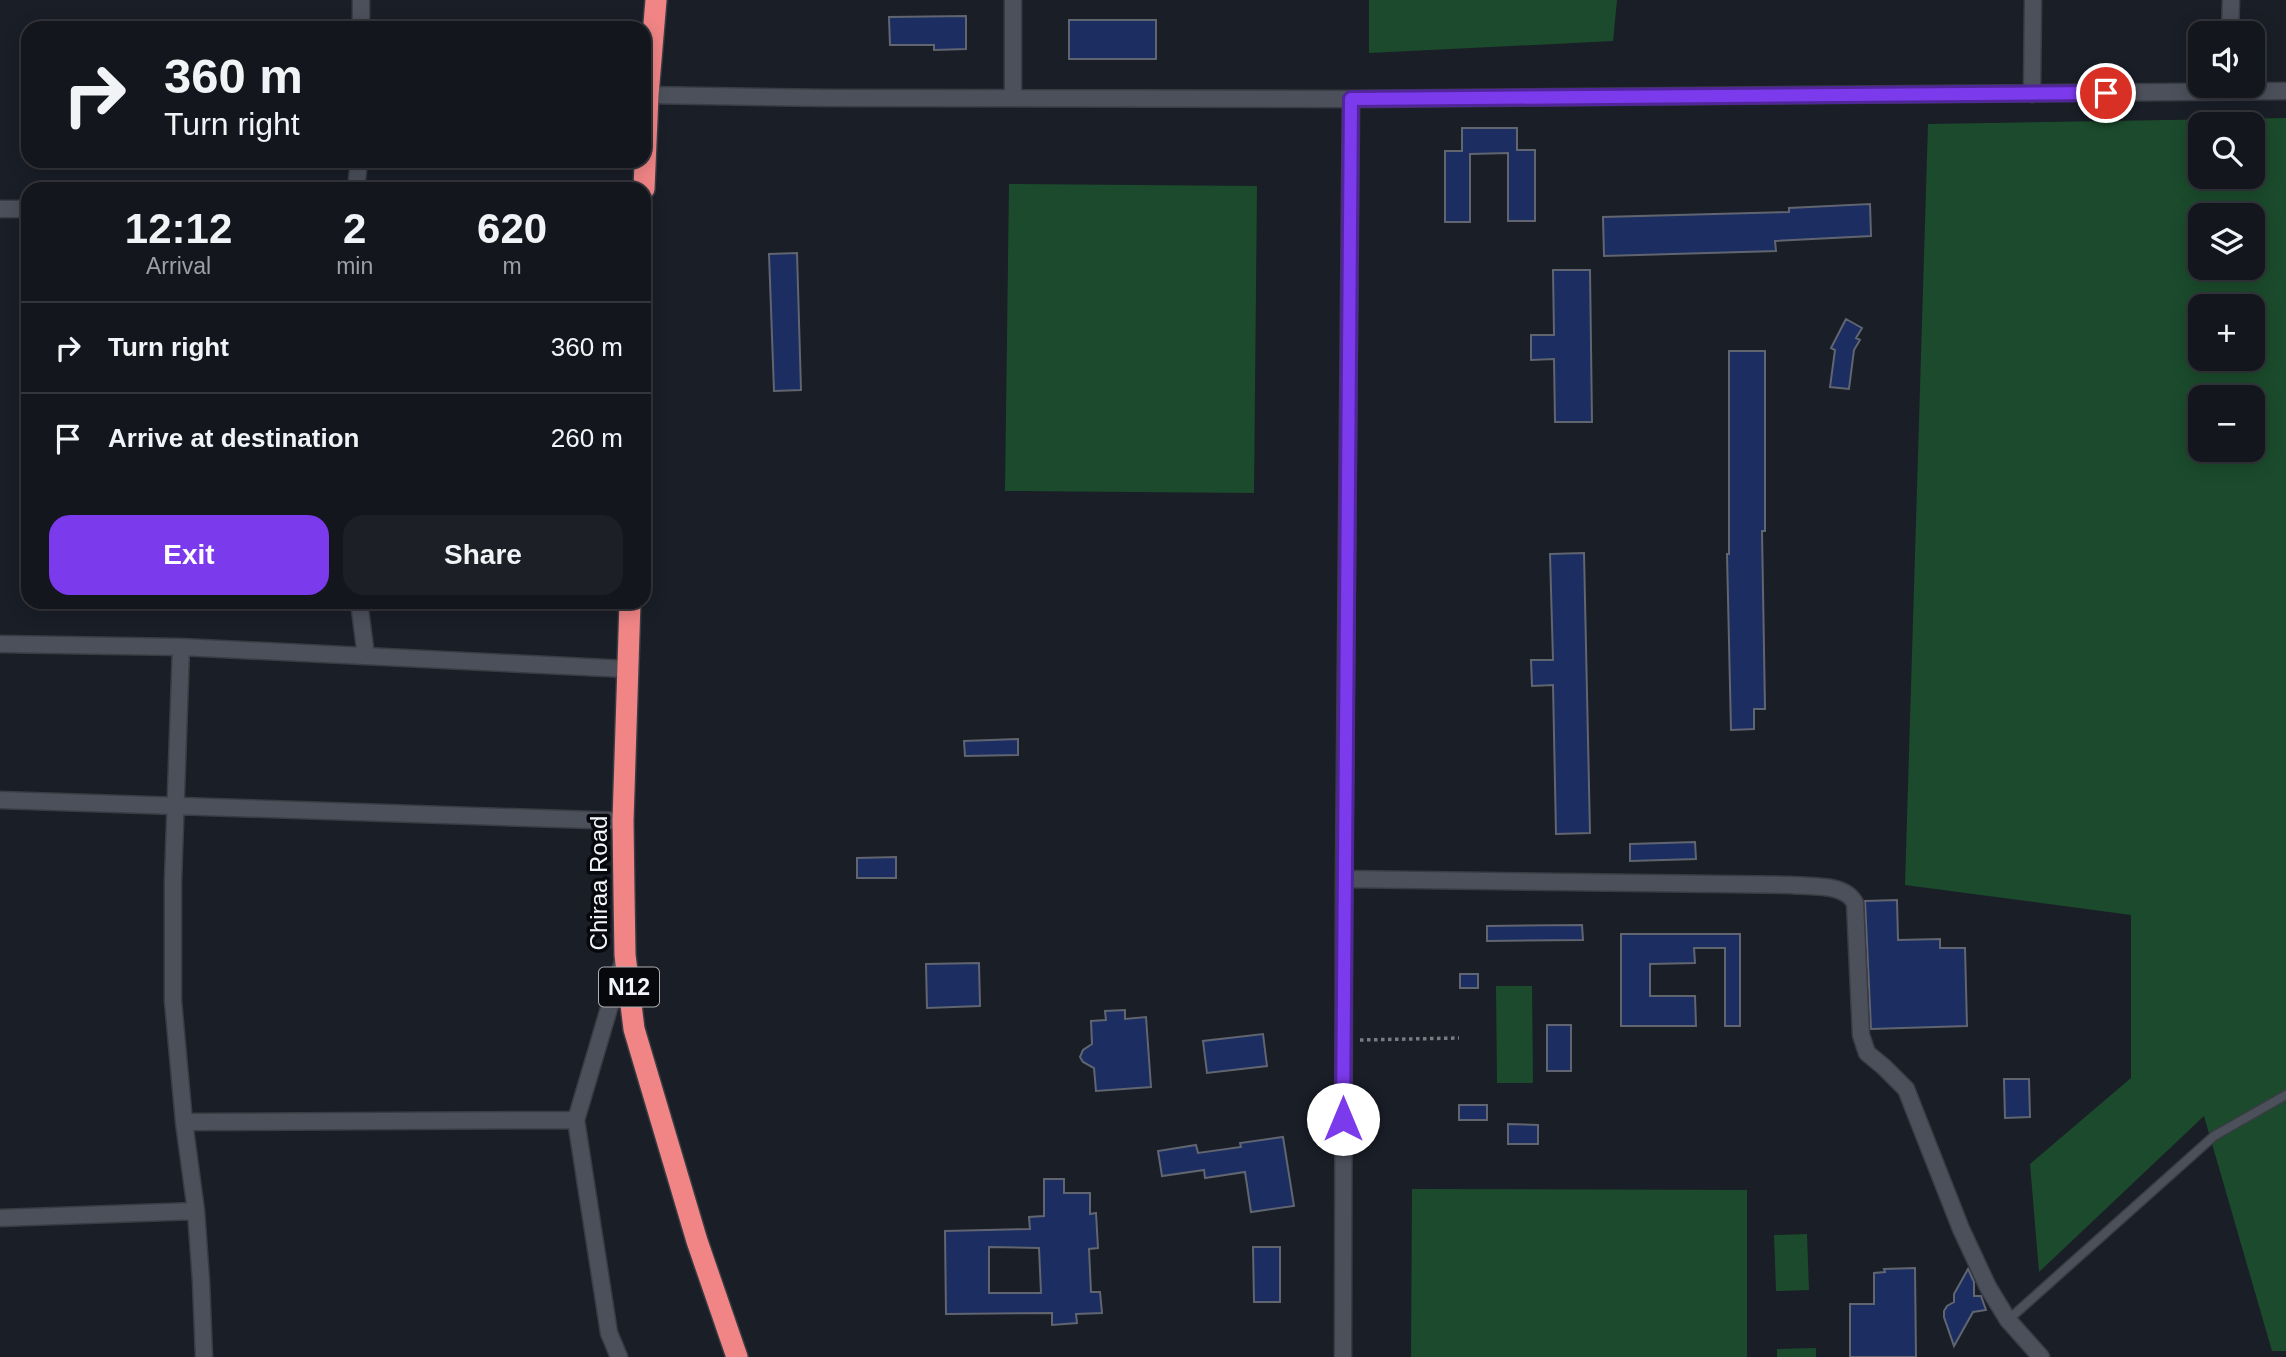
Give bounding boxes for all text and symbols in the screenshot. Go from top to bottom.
map controls [2188,21,2265,462]
button: sound [2188,21,2265,98]
icon: right [49,49,140,140]
text: 360 m [164,49,303,103]
pin [2076,63,2136,123]
icon: arrive [2087,74,2125,112]
text: Turn right [164,106,300,142]
button: search [2188,112,2265,189]
button: layers [2188,203,2265,280]
text: 12:12 [125,205,232,252]
text: 2 [343,205,366,252]
text: 620 [477,205,547,252]
text: Arrival [146,253,211,279]
text: min [336,253,373,279]
text: m [503,253,522,279]
button: + [2188,294,2265,371]
icon: right [49,329,87,367]
text: Turn right [108,332,229,362]
text: 360 m [551,332,623,362]
button: − [2188,385,2265,462]
icon: arrive [49,420,87,458]
text: Arrive at destination [108,423,359,453]
text: 260 m [551,423,623,453]
button: Exit [49,515,329,595]
button: Share [343,515,623,595]
street label: Chiraa Road [585,816,612,950]
road number: N12 [599,968,659,1006]
position arrow [1306,1082,1380,1156]

